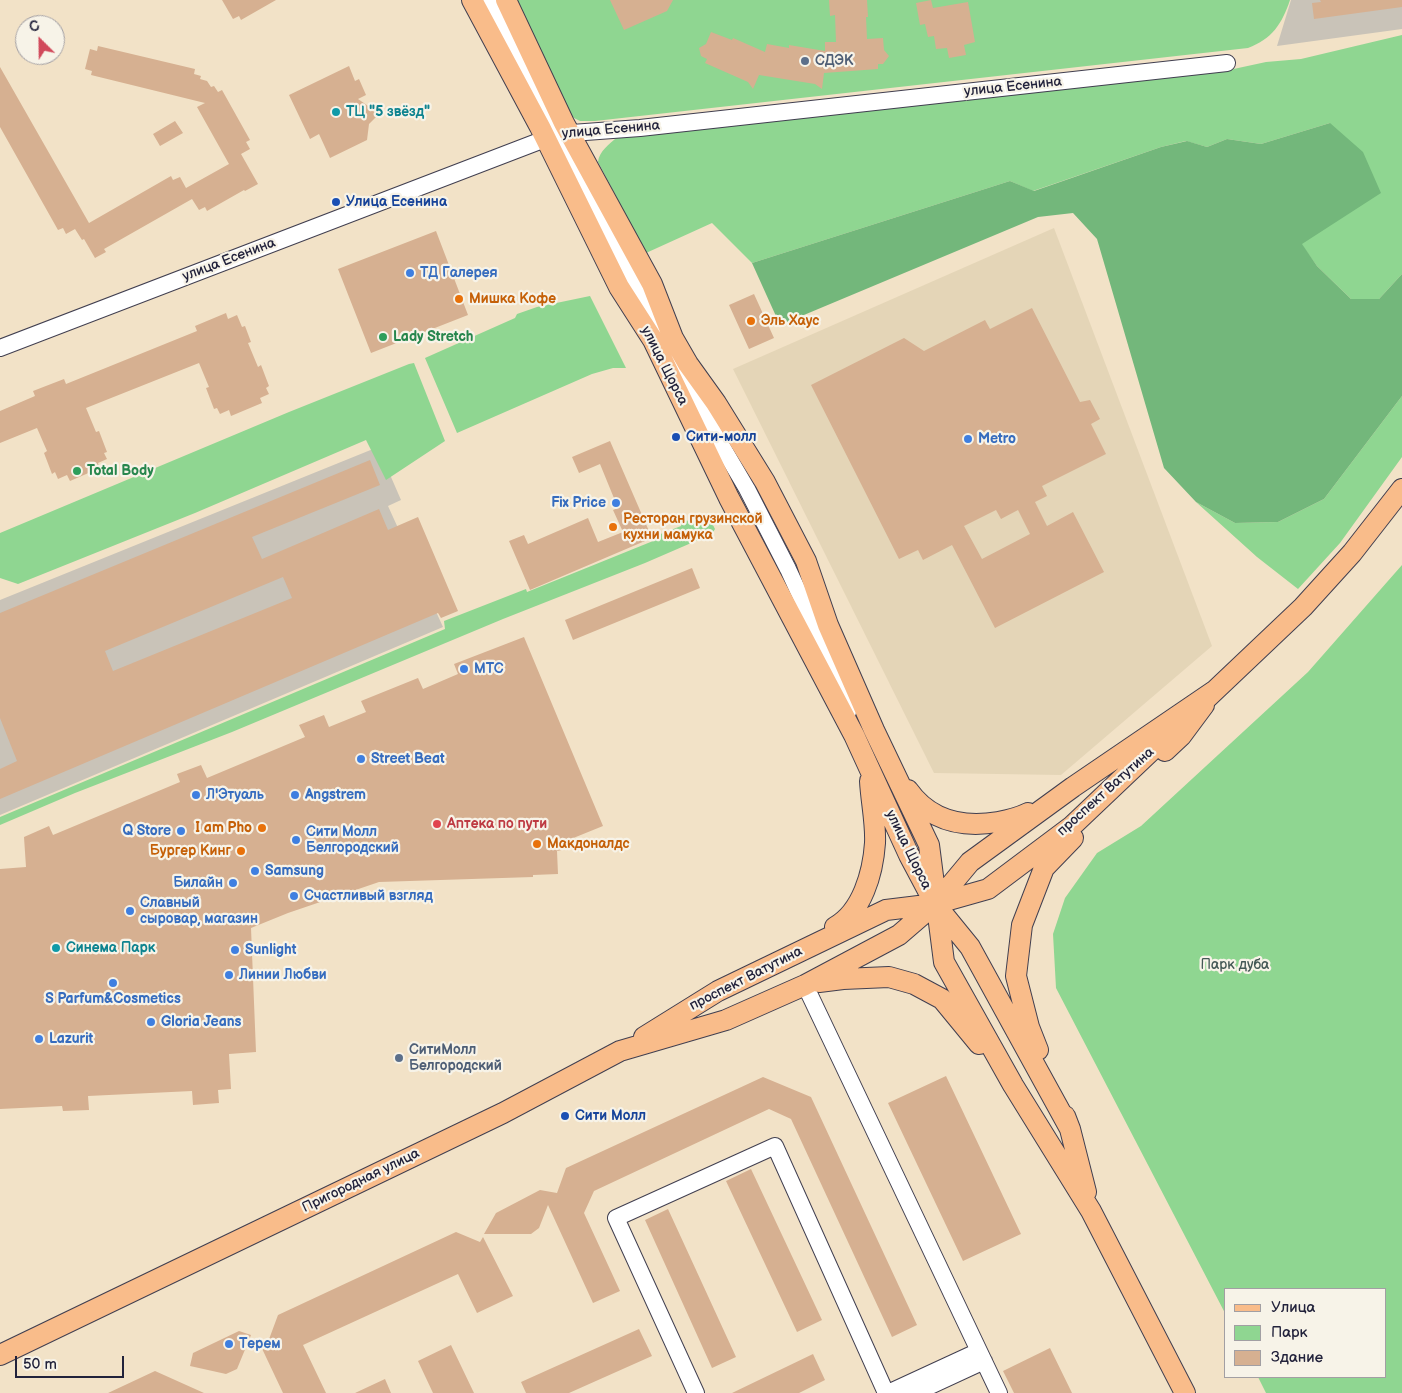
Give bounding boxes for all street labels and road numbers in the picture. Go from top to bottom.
street label: улица Есенина [963,74,1063,100]
street label: улица Есенина [561,117,661,143]
street label: улица Есенина [180,235,278,285]
street label: улица Щорса [637,324,691,408]
street label: проспект Ватутина [1054,744,1158,840]
street label: улица Щорса [881,807,935,893]
street label: проспект Ватутина [687,943,805,1015]
street label: Пригородная улица [300,1145,422,1217]

